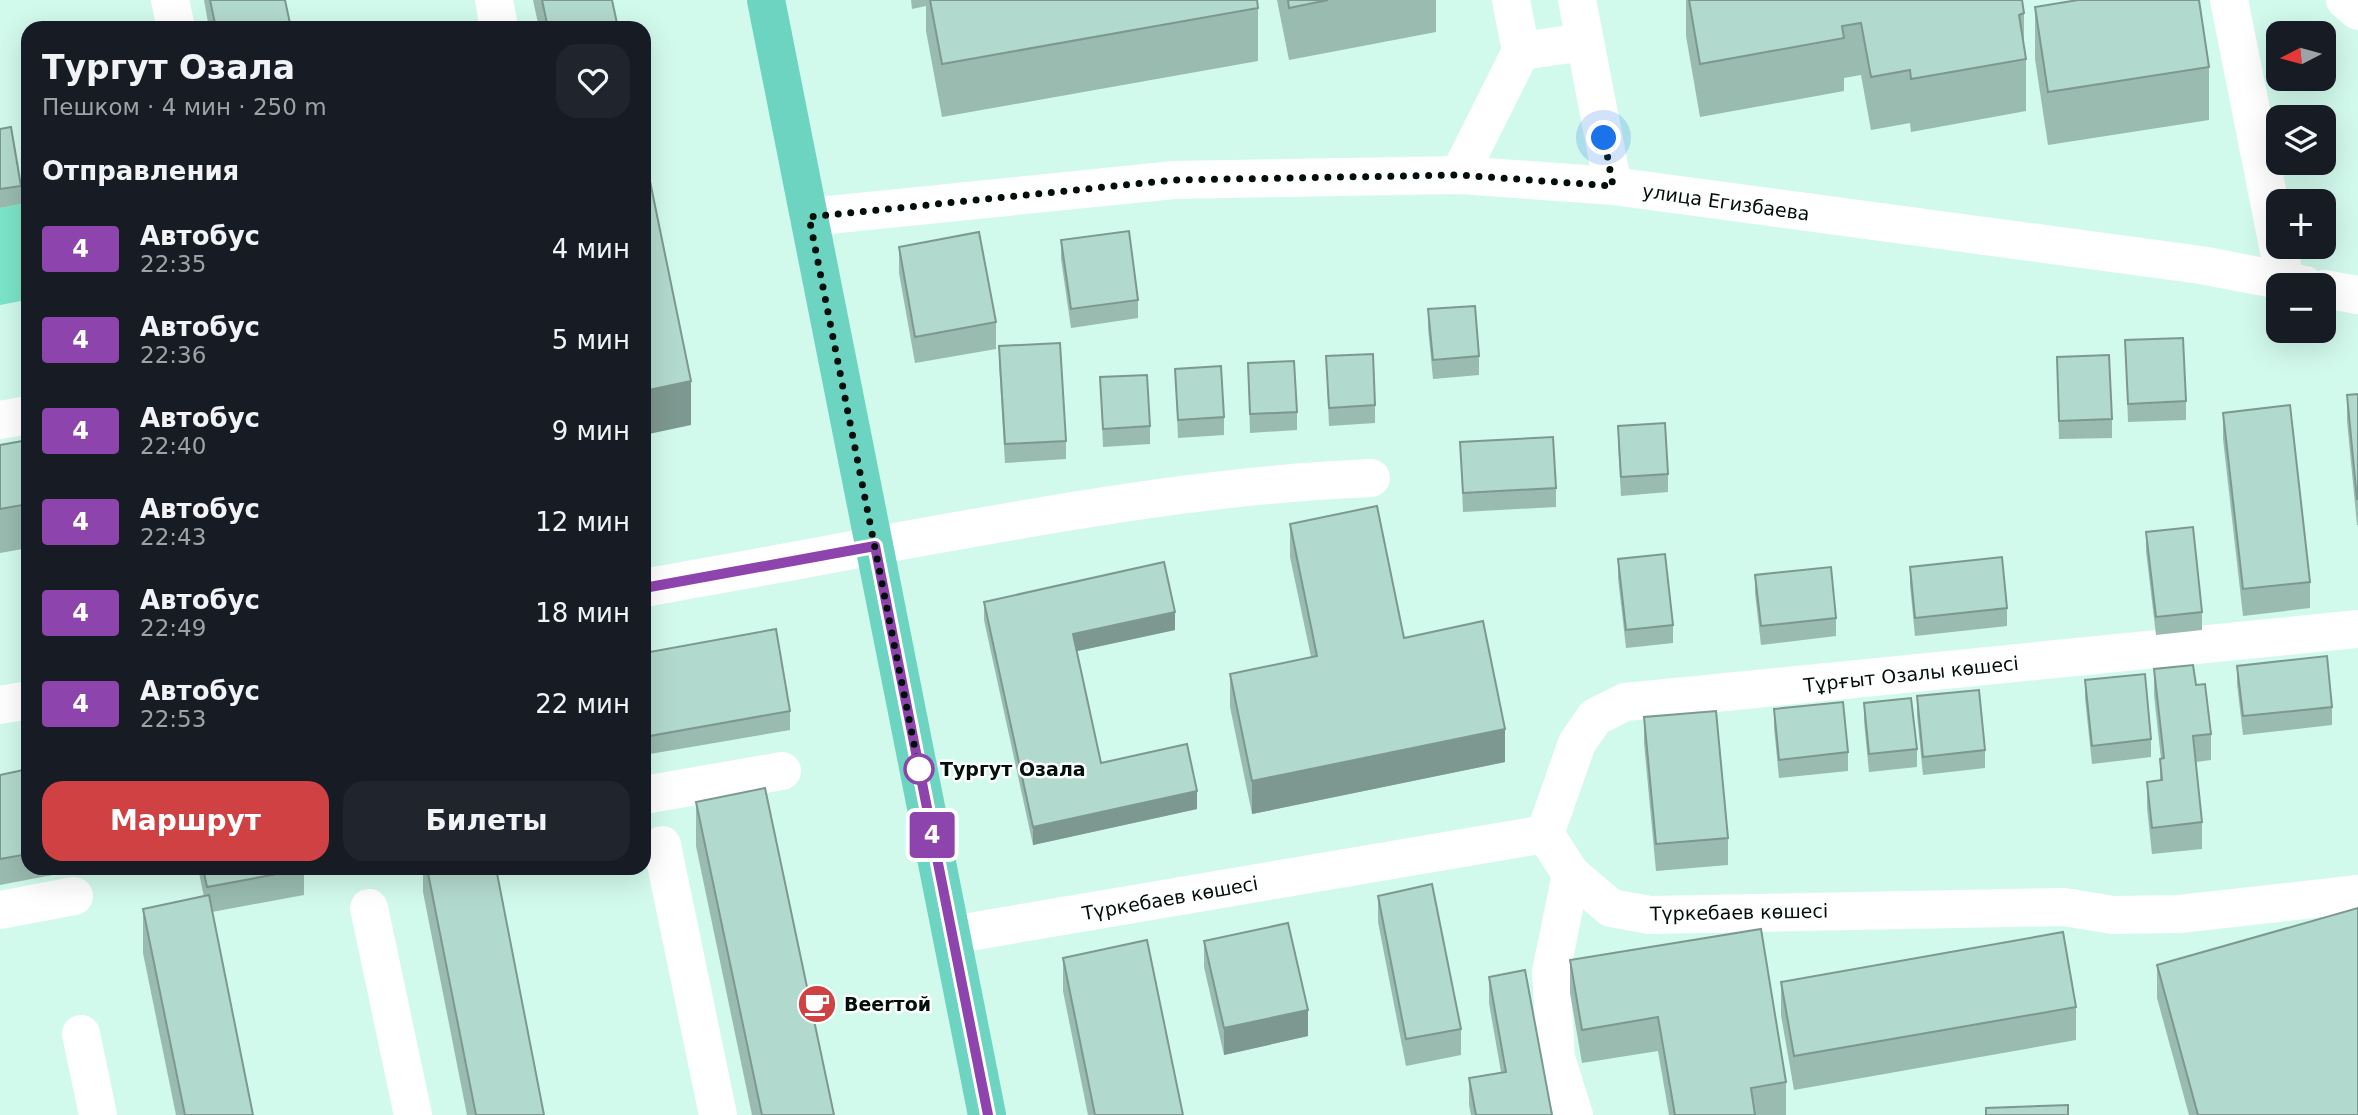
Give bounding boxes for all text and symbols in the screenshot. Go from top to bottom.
north arrow [2266,21,2336,91]
map controls [2266,21,2336,343]
button: heart [556,44,630,118]
text: Тургут Озала [42,48,295,87]
text: Пешком · 4 мин · 250 m [42,94,327,120]
button: layers [2266,105,2336,175]
your location [1586,120,1621,155]
text: Отправления [42,156,239,186]
street label: улица Егизбаева [1641,179,1811,225]
button: + [2266,189,2336,259]
text: Автобус [140,221,260,251]
text: 4 мин [552,234,630,264]
text: 4 [72,235,89,263]
text: 22:35 [140,251,206,277]
button: − [2266,273,2336,343]
text: Автобус [140,312,260,342]
text: 5 мин [552,325,630,355]
text: 4 [72,326,89,354]
text: 22:36 [140,342,206,368]
text: Автобус [140,403,260,433]
text: 9 мин [552,416,630,446]
text: 4 [72,417,89,445]
text: 22:40 [140,433,206,459]
text: Автобус [140,494,260,524]
text: 12 мин [535,507,630,537]
text: 4 [72,508,89,536]
text: 22:43 [140,524,206,550]
text: Автобус [140,585,260,615]
text: 18 мин [535,598,630,628]
text: 4 [72,599,89,627]
text: 22:49 [140,615,206,641]
street label: Тұрғыт Озалы көшесі [1801,652,2020,696]
text: Автобус [140,676,260,706]
text: 22 мин [535,689,630,719]
text: 4 [72,690,89,718]
text: 22:53 [140,706,206,732]
marker: Тургут Озала [904,754,934,784]
place label: Тургут Озала [940,758,1086,780]
button: Маршрут [42,781,329,861]
button: Билеты [343,781,630,861]
line badge: 4 [909,812,955,858]
text: 4 [924,821,940,849]
street label: Түркебаев көшесі [1079,872,1260,924]
street label: Түркебаев көшесі [1649,899,1828,925]
cafe icon: Beerтой [796,983,838,1025]
place label: Beerтой [844,993,931,1015]

